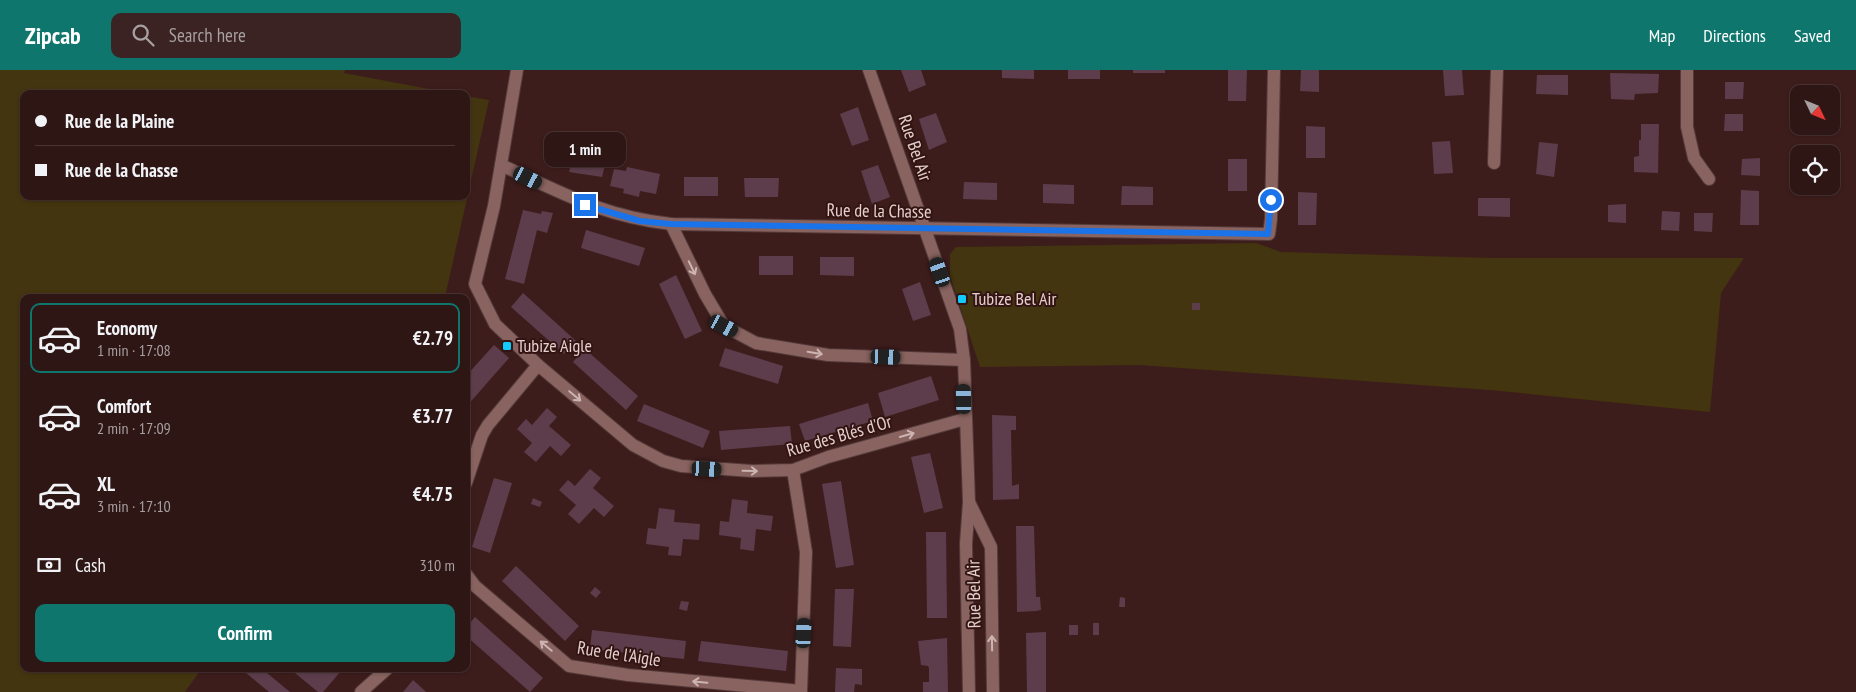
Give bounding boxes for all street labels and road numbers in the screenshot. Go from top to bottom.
street label: Rue Bel Air [893,112,938,184]
street label: Rue de la Chasse [826,198,932,223]
street label: Rue des Blés d'Or [784,410,894,461]
street label: Rue Bel Air [961,560,986,628]
street label: Rue de l'Aigle [576,636,662,671]

